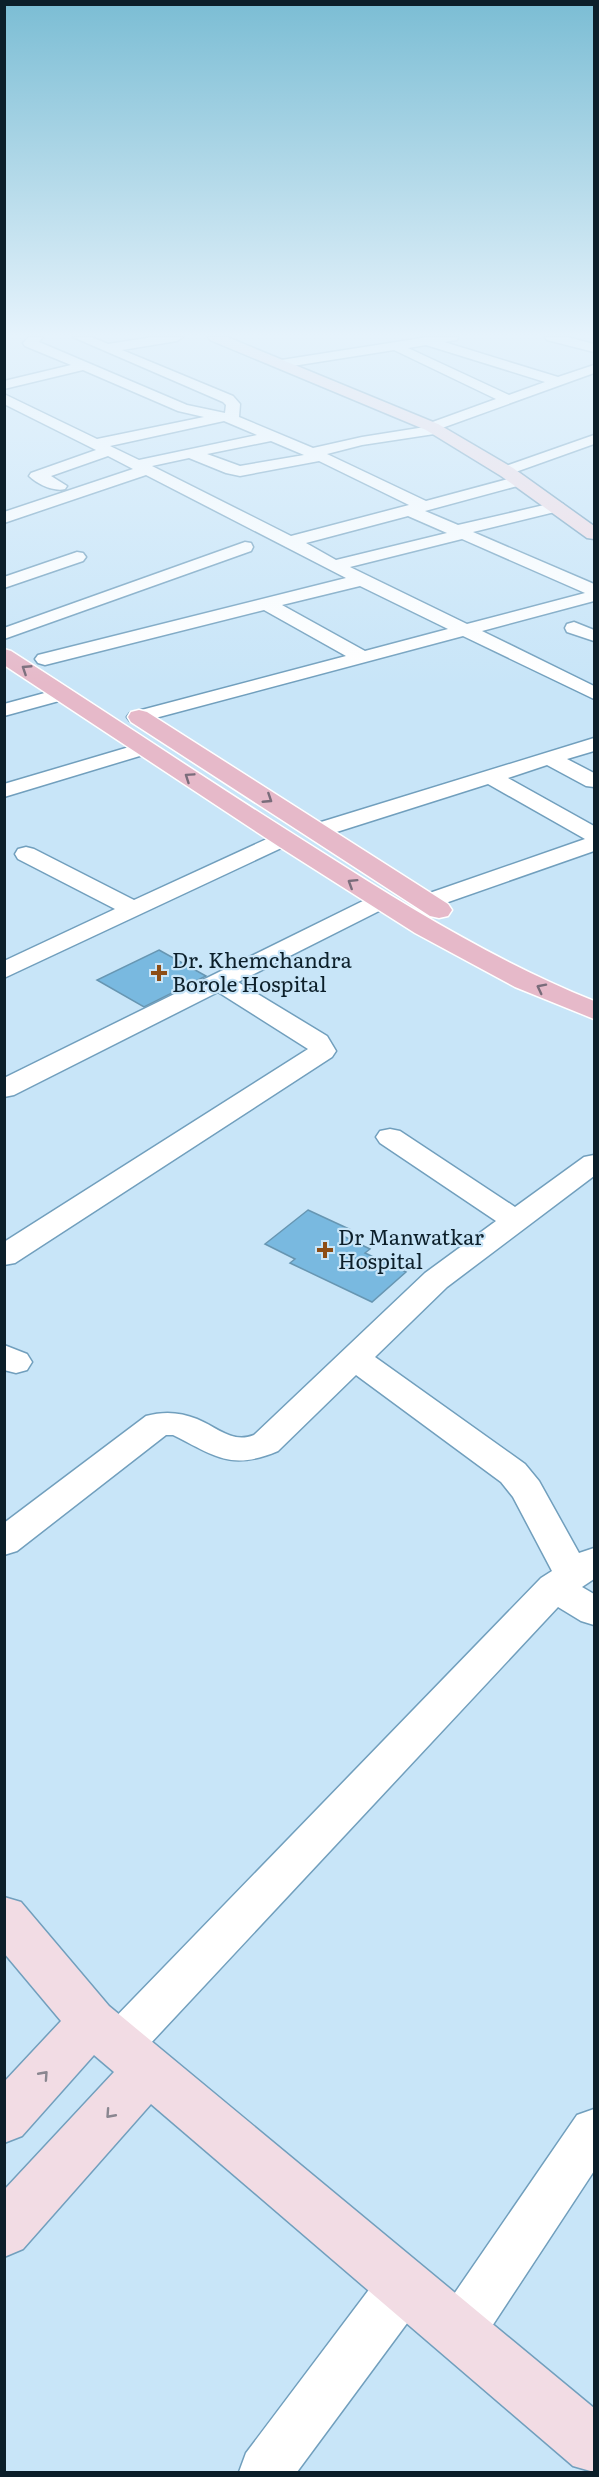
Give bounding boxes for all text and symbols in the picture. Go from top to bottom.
one-way arrow [22,665,33,676]
one-way arrow [185,773,196,784]
one-way arrow [261,792,272,803]
one-way arrow [348,879,359,890]
place label: Dr. Khemchandra Borole Hospital [172,943,352,998]
marker: Dr. Khemchandra Borole Hospital [150,964,168,982]
one-way arrow [536,984,547,995]
place label: Dr Manwatkar Hospital [338,1220,484,1275]
marker: Dr Manwatkar Hospital [316,1241,334,1259]
one-way arrow [37,2072,48,2082]
one-way arrow [106,2107,117,2118]

